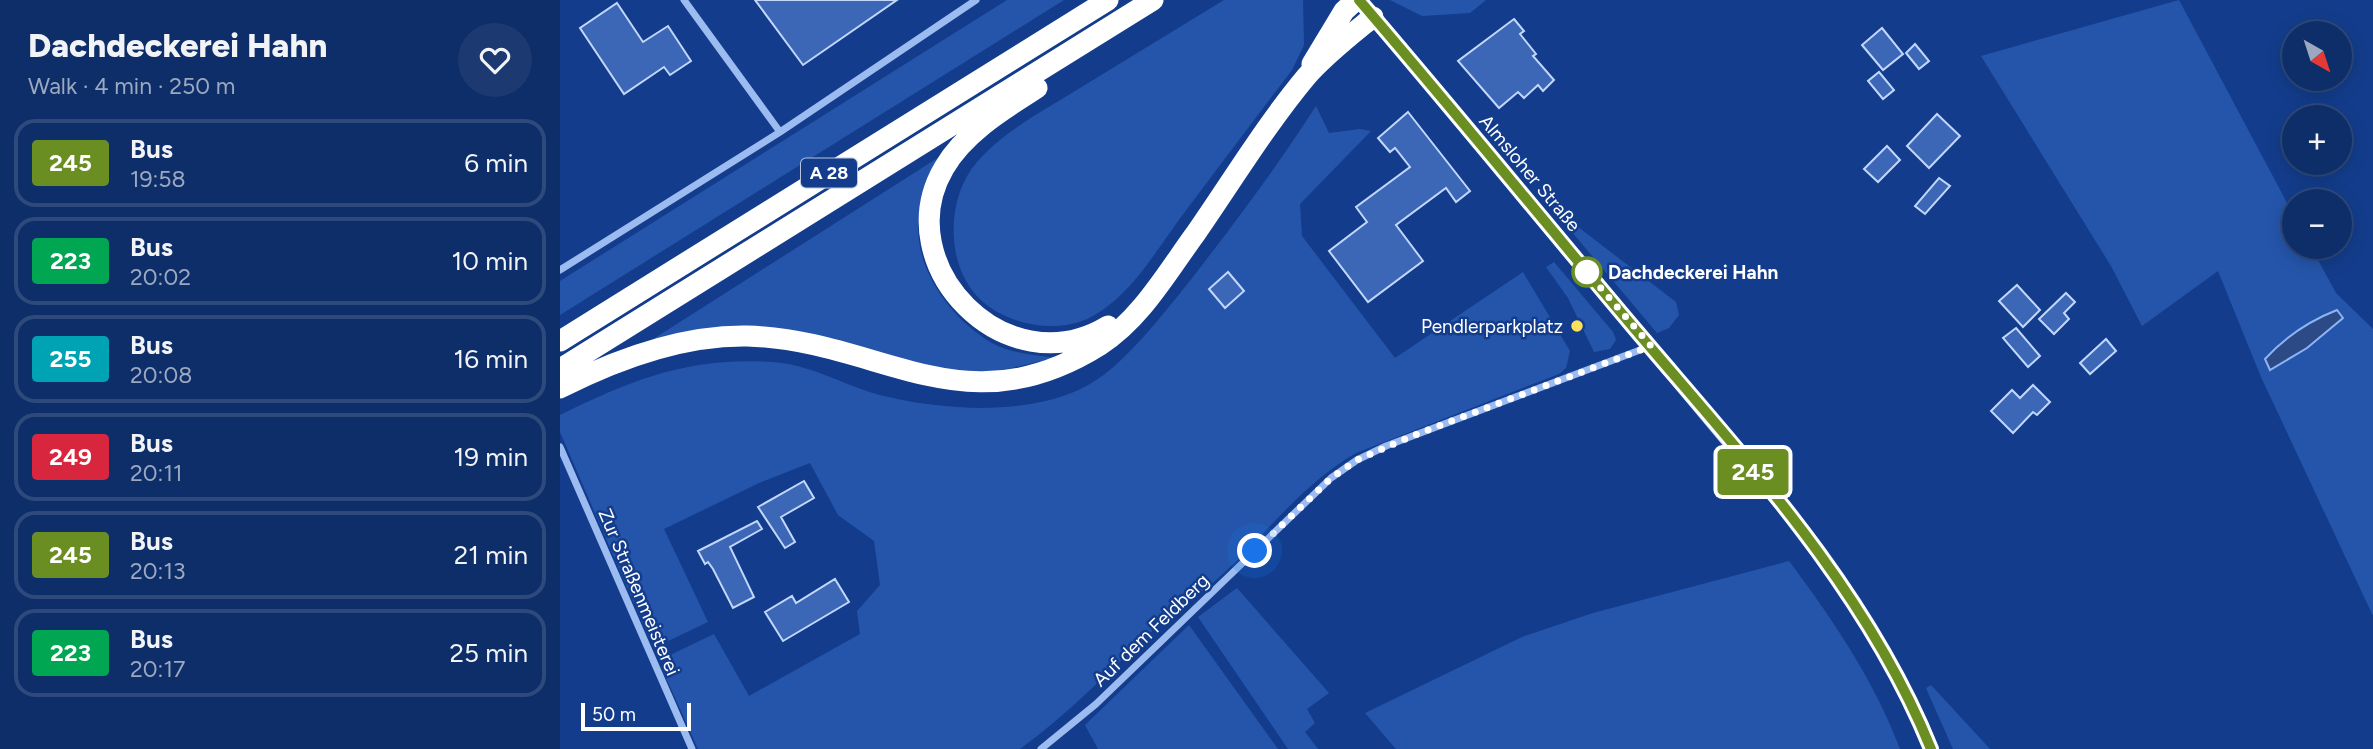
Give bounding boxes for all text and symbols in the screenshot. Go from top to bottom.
north arrow [2282,21,2352,91]
map controls [2282,21,2352,259]
button: heart [458,23,532,97]
text: Dachdeckerei Hahn [28,26,327,65]
text: Walk · 4 min · 250 m [28,72,235,100]
button: + [2282,105,2352,175]
street label: Almsloher Straße [1474,110,1586,236]
text: Bus [130,133,173,165]
text: 6 min [464,147,528,179]
text: 245 [49,148,92,177]
road number: A 28 [801,158,857,188]
text: 19:58 [130,165,186,193]
button: − [2282,189,2352,259]
text: Bus [130,231,173,263]
text: 10 min [452,245,528,277]
text: 223 [50,246,91,275]
marker: Dachdeckerei Hahn [1572,257,1602,287]
place label: Dachdeckerei Hahn [1608,261,1778,284]
text: 20:02 [130,263,191,291]
place label: Pendlerparkplatz [1421,315,1563,338]
marker: Pendlerparkplatz [1569,318,1585,334]
text: Bus [130,329,173,361]
text: 16 min [453,343,528,375]
text: 255 [50,344,91,373]
text: 20:08 [130,361,192,389]
text: Bus [130,427,173,459]
text: 19 min [453,441,528,473]
text: 249 [49,442,92,471]
line badge: 245 [1713,449,1793,495]
text: 245 [1731,457,1775,486]
text: 20:11 [130,459,182,487]
street label: Zur Straßenmeisterei [593,505,685,679]
text: Bus [130,525,173,557]
your location [1237,533,1272,568]
text: 21 min [454,539,528,571]
text: 245 [49,540,92,569]
text: 20:13 [130,557,185,585]
street label: Auf dem Feldberg [1088,569,1214,691]
text: Bus [130,623,173,655]
text: 25 min [449,637,528,669]
text: 223 [50,638,91,667]
text: 20:17 [130,655,185,683]
scale bar [581,700,691,732]
text: 50 m [592,703,636,726]

